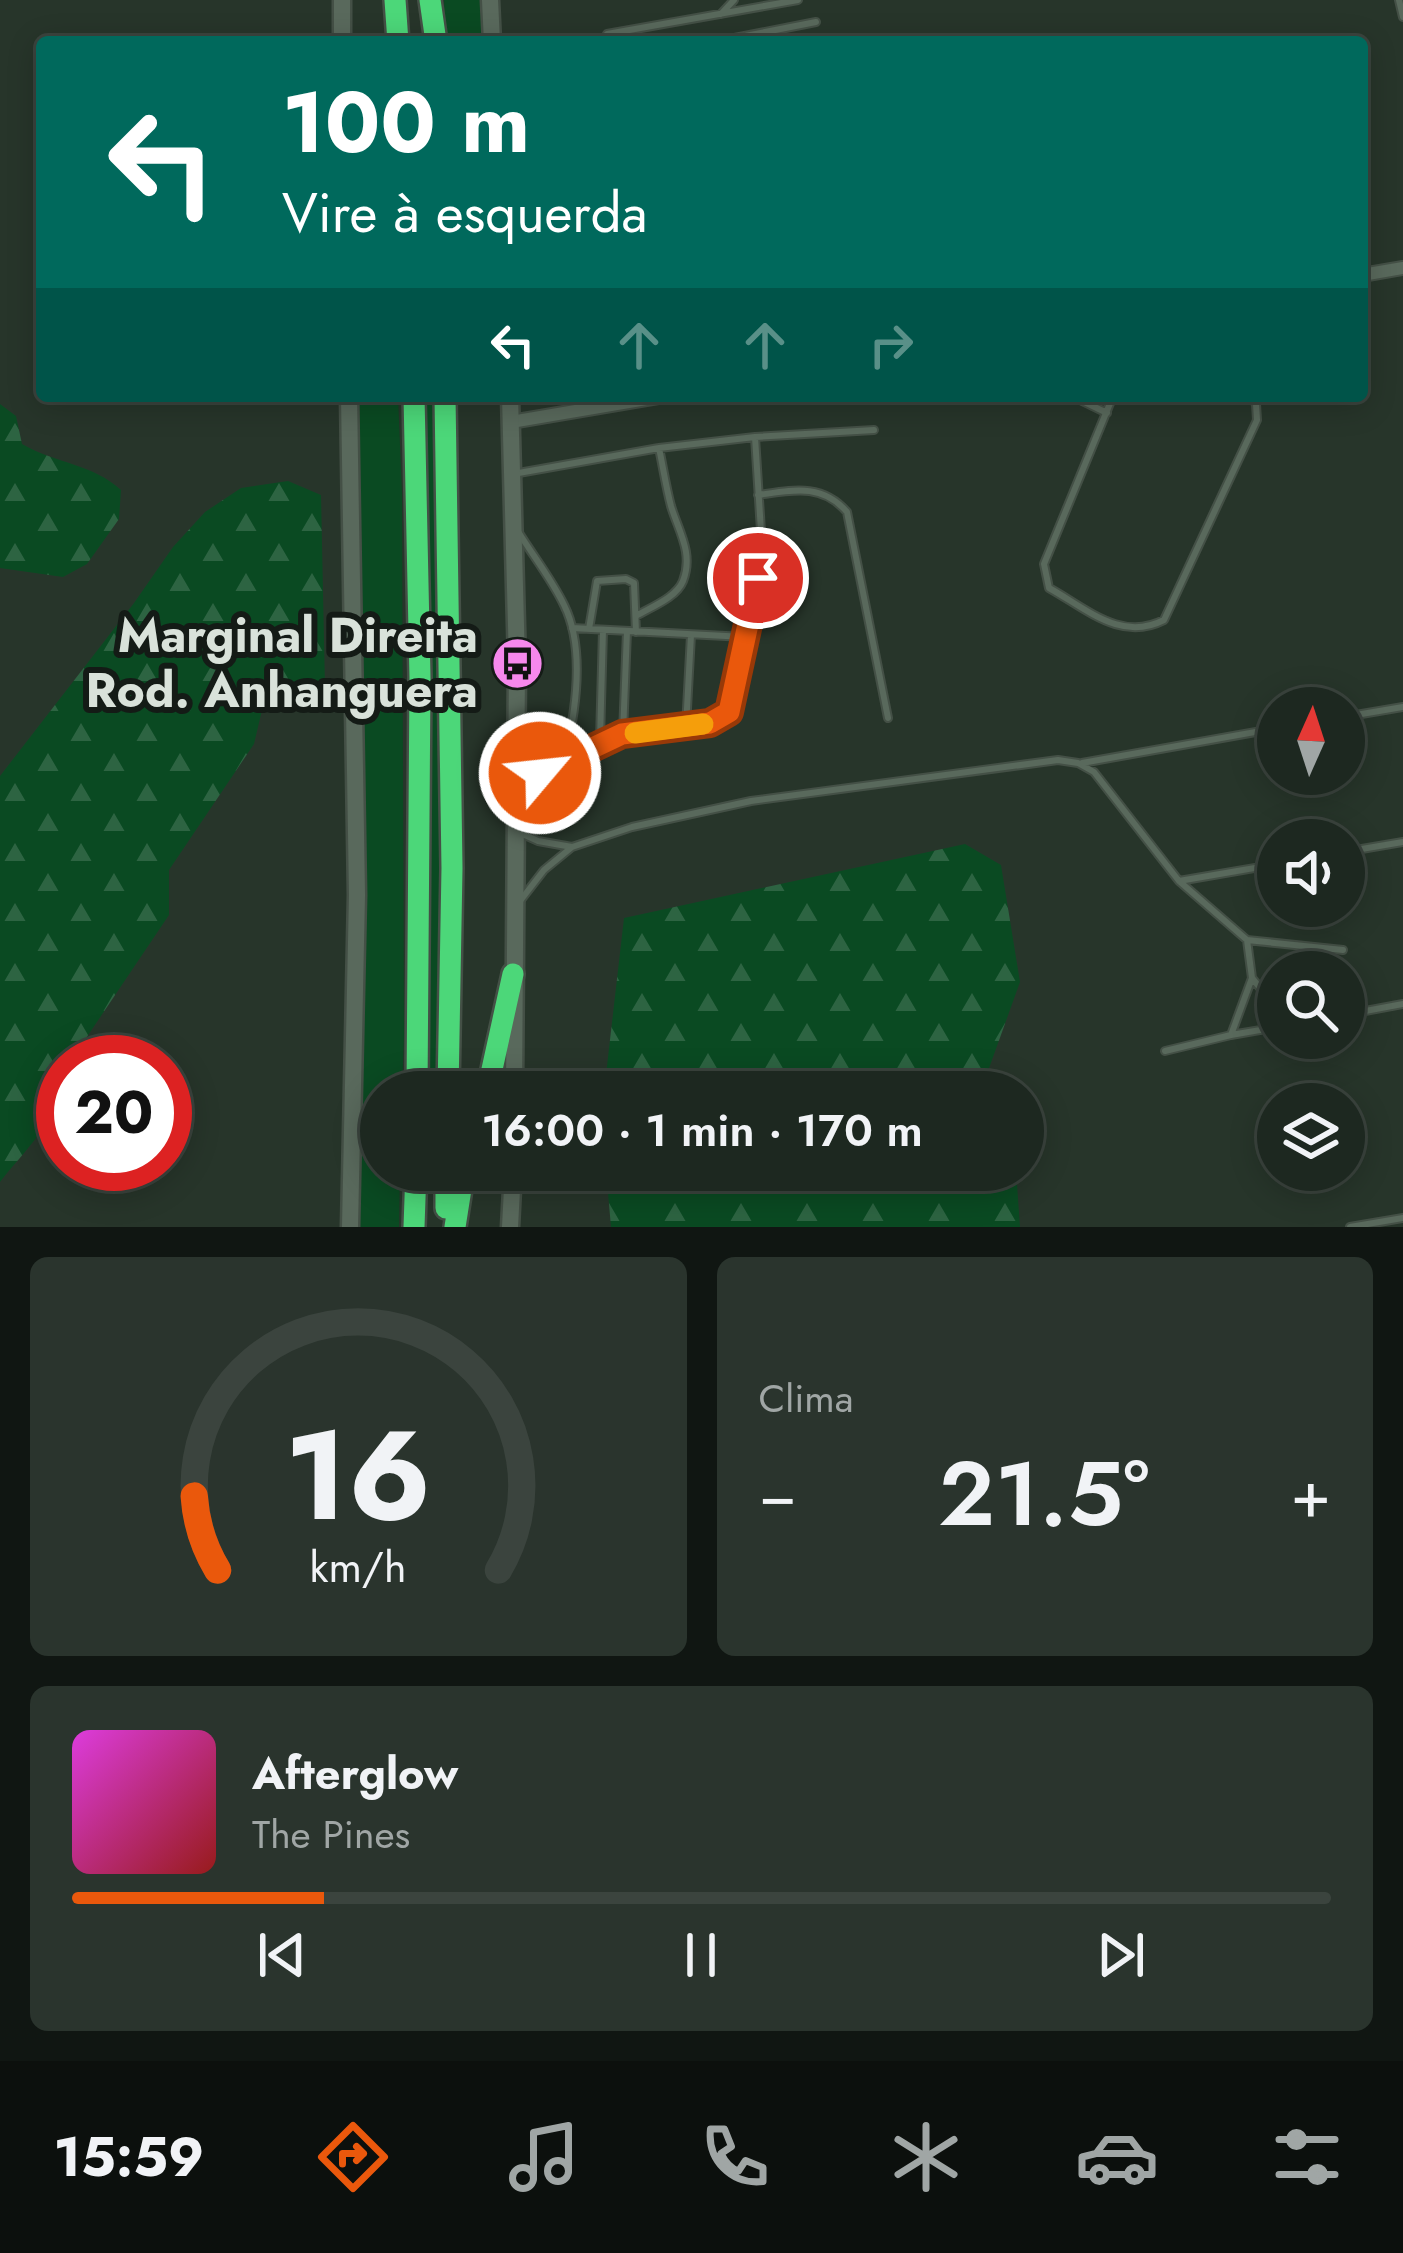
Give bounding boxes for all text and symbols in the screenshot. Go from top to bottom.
text: 100 m [282,62,530,184]
icon: left [84,84,240,240]
text: Vire à esquerda [282,174,648,252]
icon: left [480,312,546,378]
icon: ahead [606,312,672,378]
icon: ahead [732,312,798,378]
icon: right [858,312,924,378]
pin [707,527,809,629]
icon: arrive [725,545,791,611]
place label: Marginal Direita Rod. Anhanguera [86,601,478,725]
bus stop icon: Marginal Direita Rod. Anhanguera [489,635,545,691]
north arrow [1257,687,1365,795]
map controls [1257,687,1365,1191]
position arrow [477,710,603,836]
button: sound [1257,819,1365,927]
button: search [1257,951,1365,1059]
speed limit sign: 20 [36,1035,192,1191]
button: layers [1257,1083,1365,1191]
text: 16:00 · 1 min · 170 m [481,1098,923,1163]
text: Clima [759,1370,854,1427]
text: 16 [285,1385,432,1566]
text: 21.5° [938,1429,1150,1559]
text: − [759,1446,797,1542]
text: + [1290,1446,1331,1542]
text: km/h [310,1535,407,1597]
text: Afterglow [252,1741,458,1806]
text: The Pines [252,1806,410,1863]
icon: previous [249,1922,315,1988]
icon: pause [668,1922,734,1988]
icon: next [1088,1922,1154,1988]
icon: directions [311,2115,395,2199]
icon: music [502,2115,586,2199]
icon: phone [693,2115,777,2199]
icon: climate [884,2115,968,2199]
icon: car [1075,2115,1159,2199]
icon: filters [1265,2115,1349,2199]
text: 15:59 [53,2118,204,2196]

